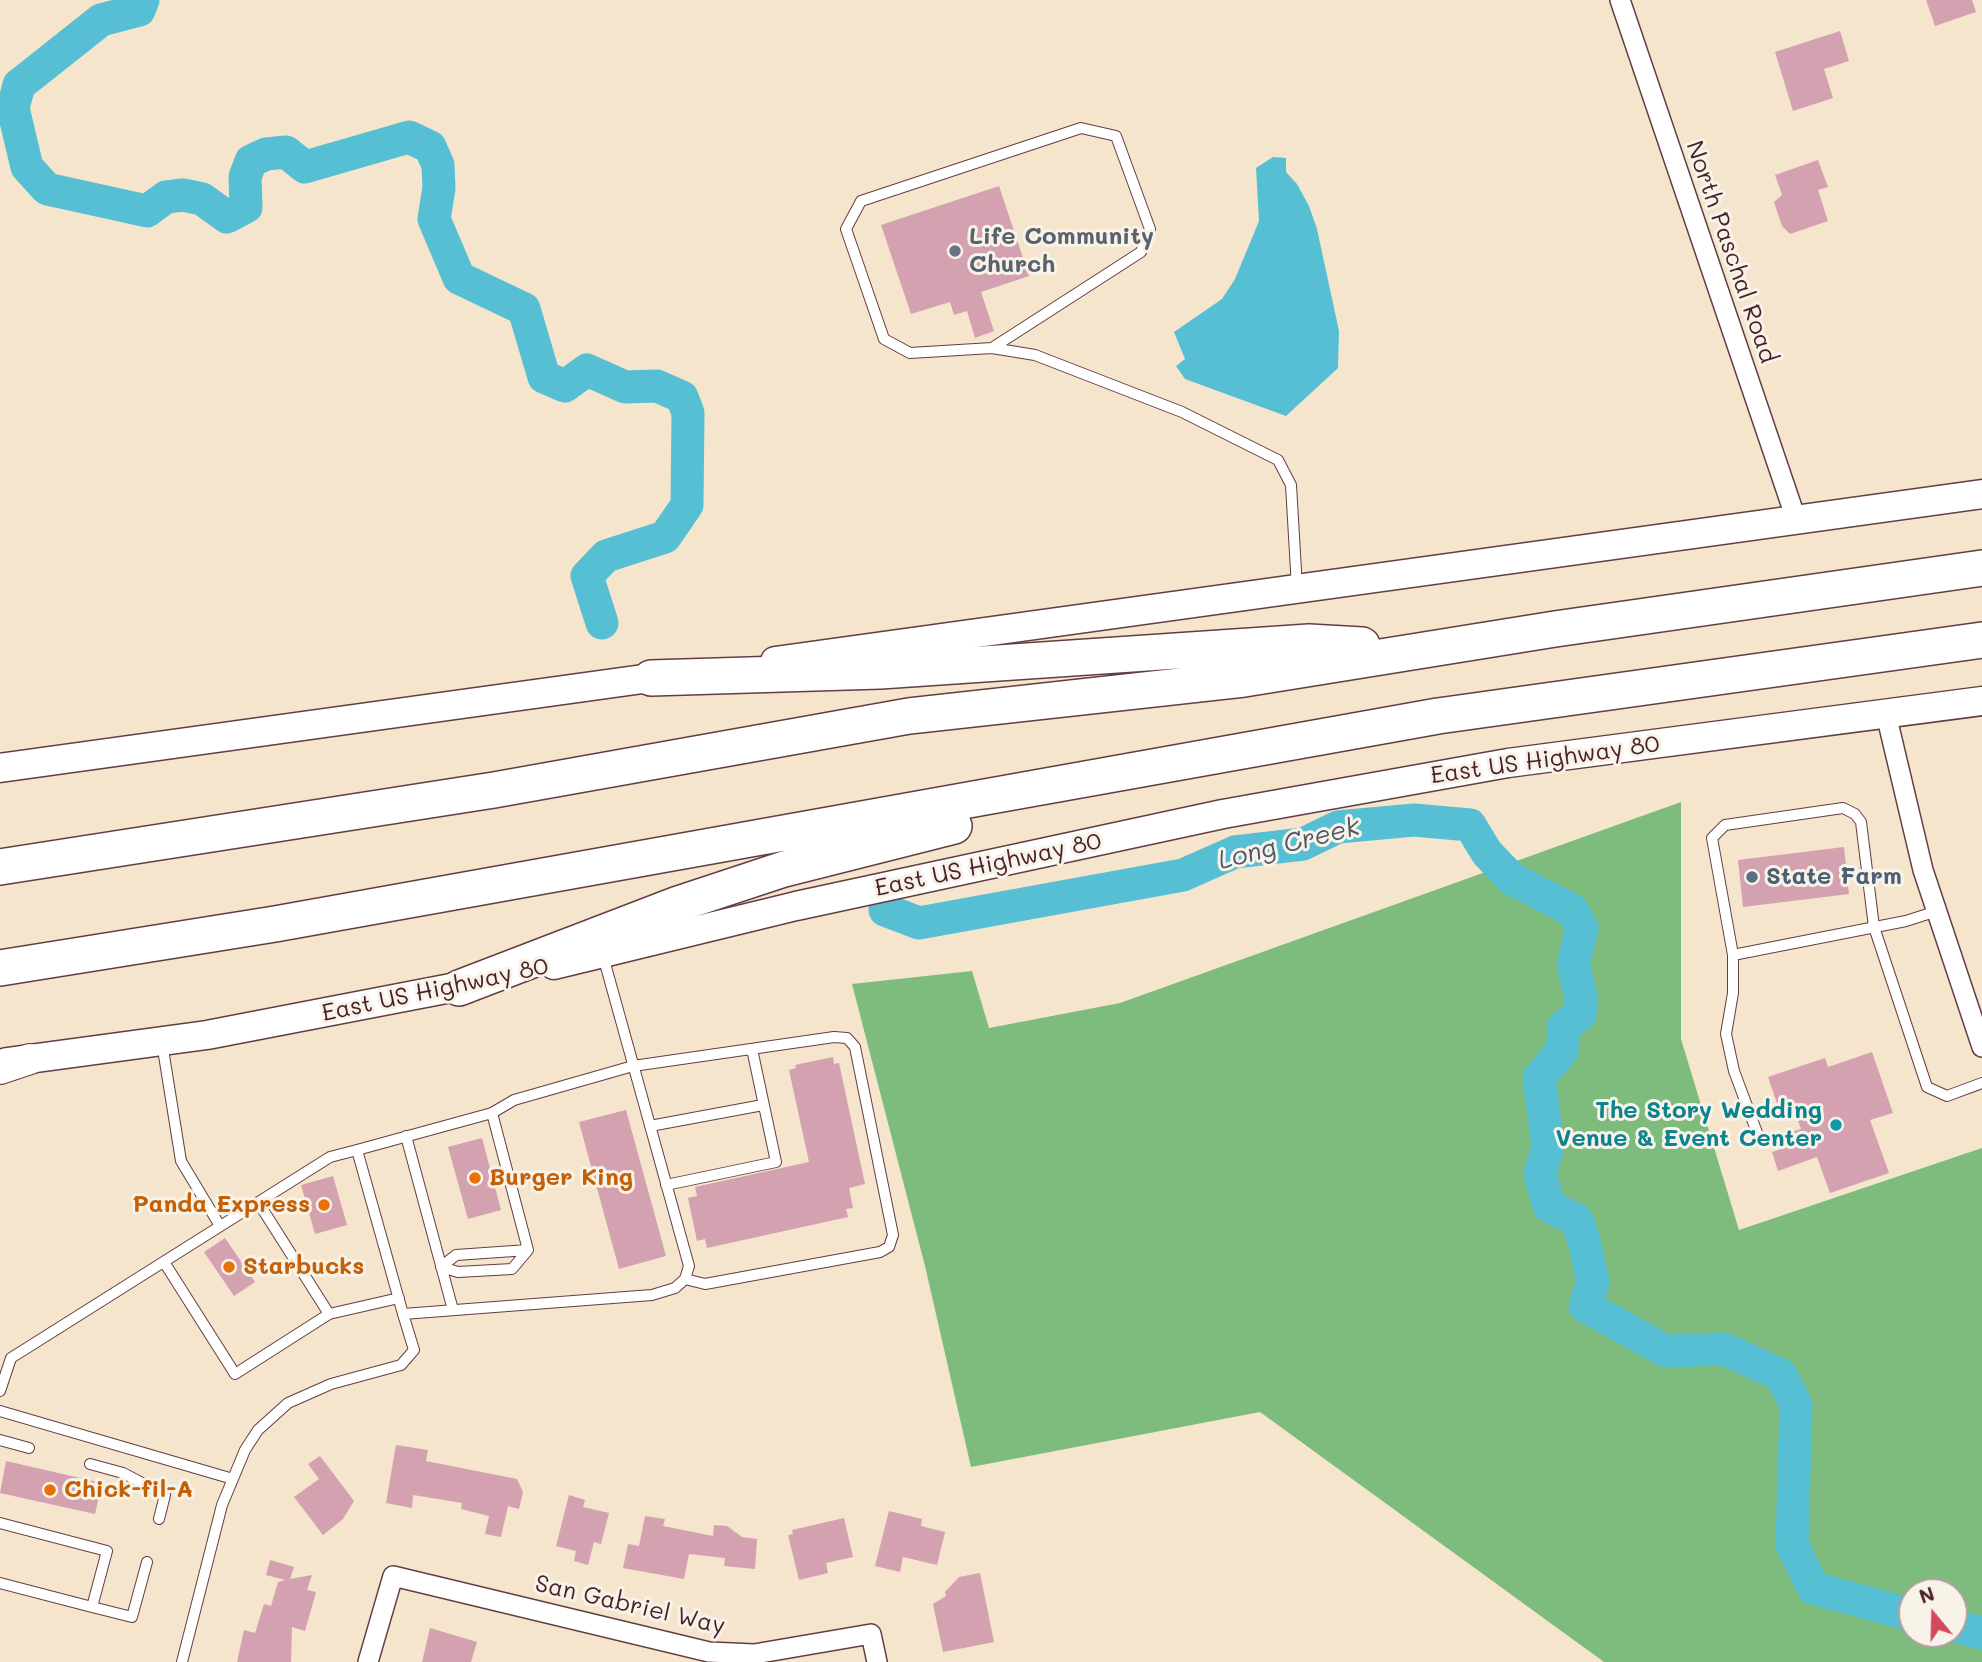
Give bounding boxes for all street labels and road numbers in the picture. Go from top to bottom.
street label: North Paschal Road [1679,137,1783,367]
street label: East US Highway 80 [1429,730,1661,790]
street label: East US Highway 80 [872,827,1104,903]
street label: East US Highway 80 [319,952,551,1028]
street label: San Gabriel Way [532,1569,728,1641]

